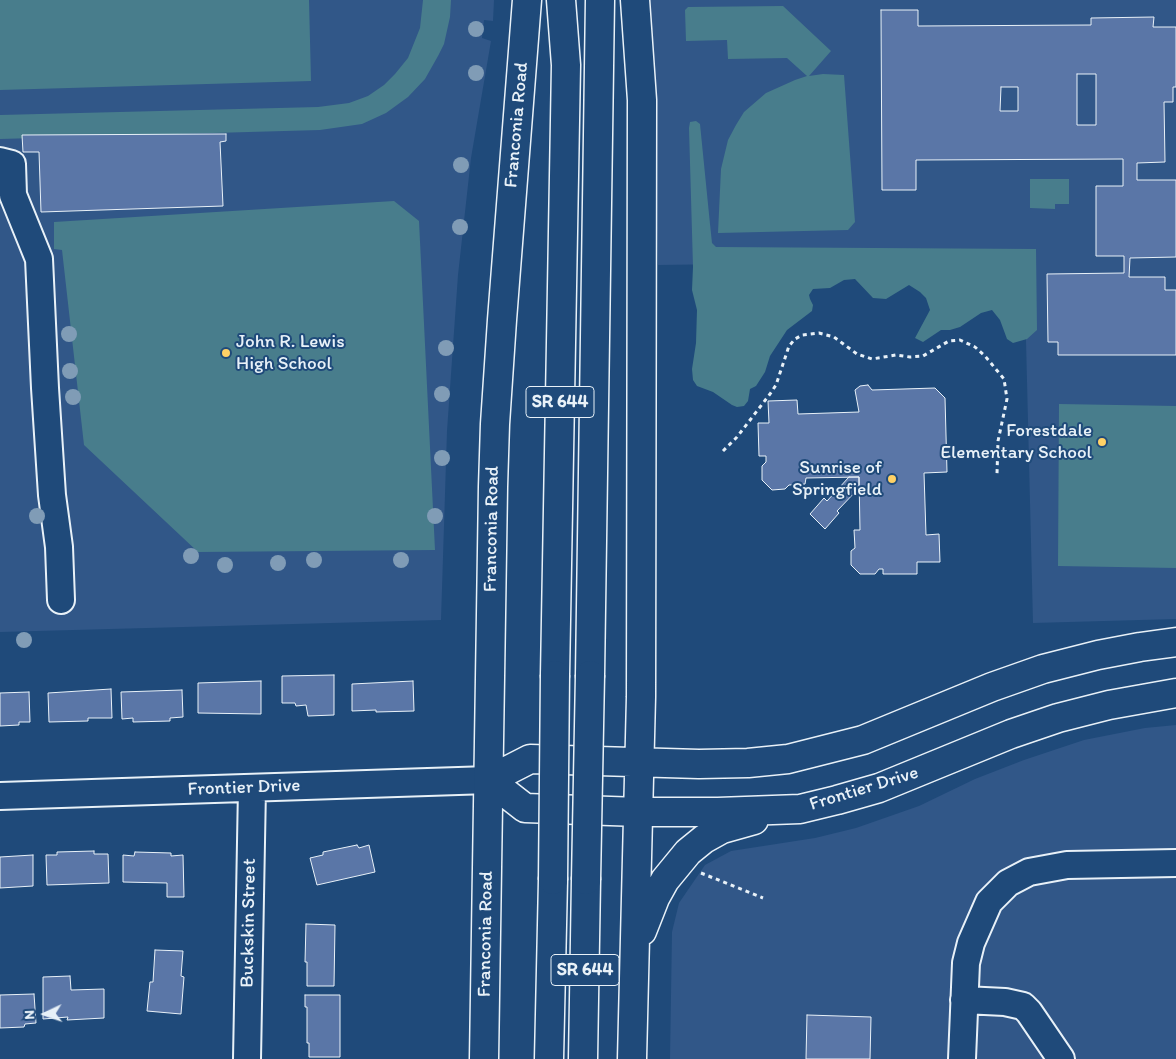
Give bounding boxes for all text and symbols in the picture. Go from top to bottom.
street label: Franconia Road [500,61,534,189]
place label: John R. Lewis High School [236,331,345,375]
marker: John R. Lewis High School [220,347,232,359]
road number: SR 644 [526,387,594,418]
place label: Forestdale Elementary School [940,420,1092,464]
marker: Forestdale Elementary School [1096,436,1108,448]
place label: Sunrise of Springfield [792,457,882,501]
street label: Franconia Road [479,466,505,592]
marker: Sunrise of Springfield [886,473,898,485]
street label: Frontier Drive [807,762,921,816]
street label: Frontier Drive [187,775,301,801]
street label: Buckskin Street [236,858,262,988]
street label: Franconia Road [473,871,499,997]
road number: SR 644 [551,954,619,986]
north arrow [20,989,70,1039]
text: N [21,1010,38,1020]

